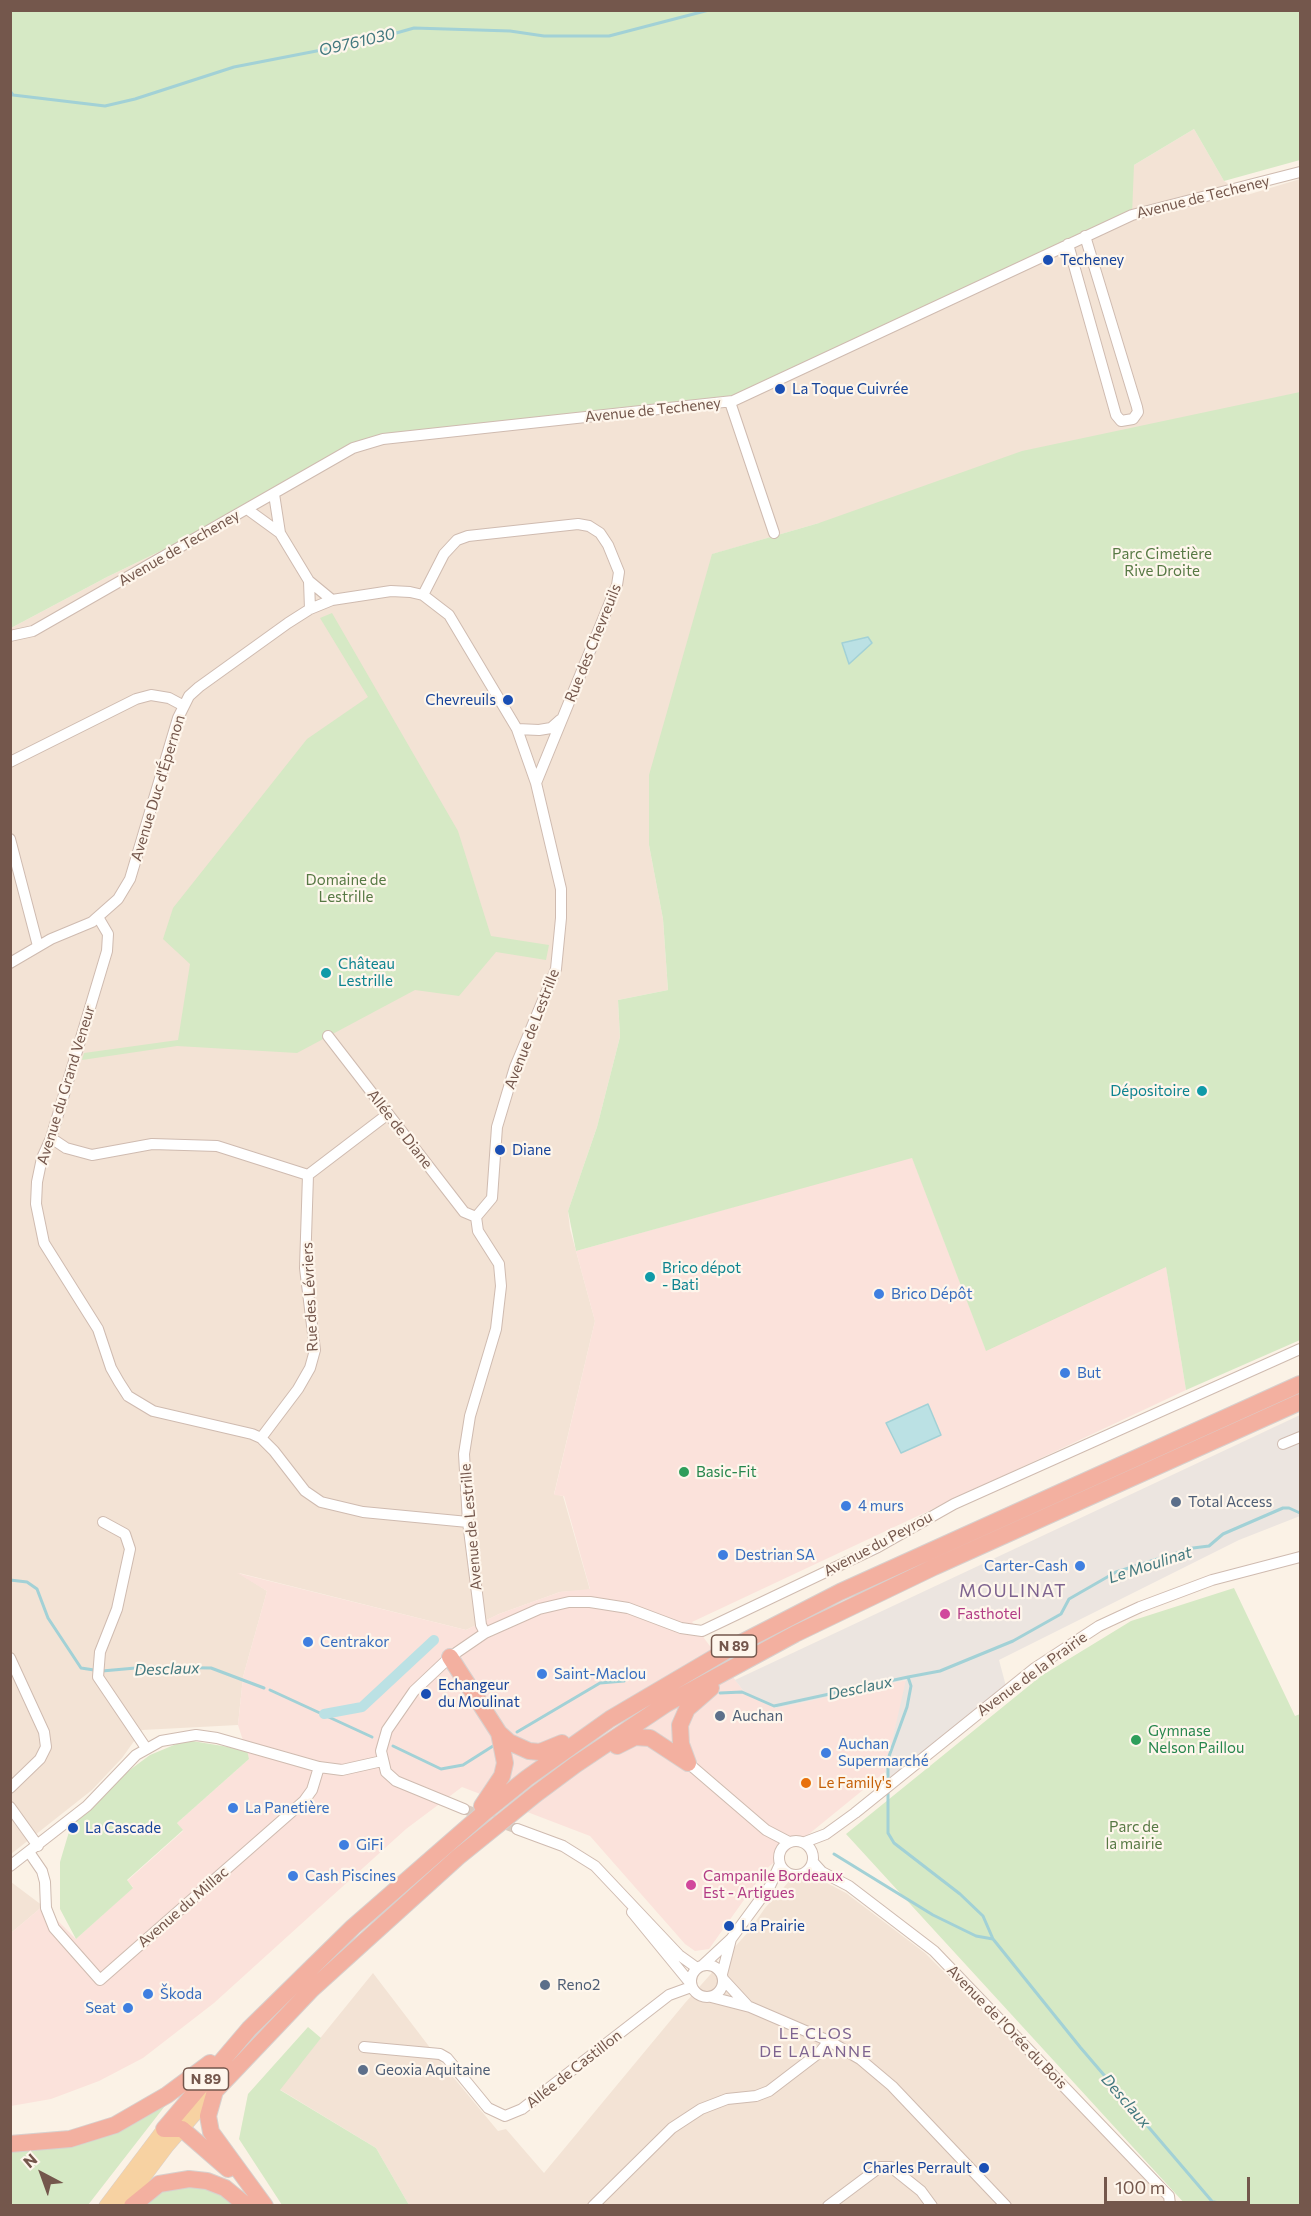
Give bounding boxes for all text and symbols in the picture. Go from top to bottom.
water label: O9761030 [317,24,397,60]
street label: Avenue de Techeney [1135,172,1271,222]
place label: Techeney [1060,251,1124,269]
marker: Techeney [1041,253,1055,267]
place label: La Toque Cuivrée [792,380,908,398]
marker: La Toque Cuivrée [773,382,787,396]
street label: Avenue de Techeney [584,394,722,426]
street label: Avenue de Techeney [115,506,243,590]
park label: Parc Cimetière Rive Droite [1112,545,1212,580]
street label: Rue des Chevreuils [561,581,625,705]
place label: Chevreuils [425,691,496,709]
marker: Chevreuils [501,693,515,707]
street label: Avenue Duc d'Épernon [127,713,189,863]
park label: Domaine de Lestrille [306,871,386,906]
place label: Château Lestrille [338,955,395,990]
marker: Château Lestrille [319,966,333,980]
street label: Avenue de Lestrille [501,966,563,1092]
street label: Avenue du Grand Veneur [33,1003,99,1167]
place label: Dépositoire [1110,1082,1190,1100]
marker: Dépositoire [1195,1084,1209,1098]
street label: Allée de Diane [364,1086,436,1172]
place label: Diane [512,1141,551,1159]
marker: Diane [493,1143,507,1157]
street label: Rue des Lévriers [298,1242,322,1352]
place label: Brico dépot - Bati [662,1259,741,1294]
marker: Brico dépot - Bati [643,1270,657,1284]
place label: Brico Dépôt [891,1285,973,1303]
marker: Brico Dépôt [872,1287,886,1301]
place label: But [1077,1364,1101,1382]
marker: But [1058,1366,1072,1380]
street label: Avenue de Lestrille [456,1463,486,1591]
place label: Basic-Fit [696,1463,757,1481]
marker: Basic-Fit [677,1465,691,1479]
place label: Total Access [1188,1493,1272,1511]
marker: Total Access [1169,1495,1183,1509]
place label: 4 murs [858,1497,904,1515]
marker: 4 murs [839,1499,853,1513]
street label: Avenue du Peyrou [821,1508,935,1580]
water label: Le Moulinat [1106,1542,1194,1588]
place label: Destrian SA [735,1546,815,1564]
marker: Destrian SA [716,1548,730,1562]
place label: Carter-Cash [984,1557,1068,1575]
marker: Carter-Cash [1073,1559,1087,1573]
district label: MOULINAT [959,1580,1067,1602]
place label: Fasthotel [957,1605,1021,1623]
marker: Fasthotel [938,1607,952,1621]
street label: Avenue de la Prairie [973,1628,1091,1720]
place label: Centrakor [320,1633,389,1651]
marker: Centrakor [301,1635,315,1649]
road number: N 89 [712,1635,756,1657]
water label: Desclaux [134,1658,200,1680]
place label: Saint-Maclou [554,1665,646,1683]
marker: Saint-Maclou [535,1667,549,1681]
water label: Desclaux [826,1672,894,1704]
place label: Echangeur du Moulinat [438,1676,520,1711]
marker: Echangeur du Moulinat [419,1687,433,1701]
place label: Auchan [732,1707,783,1725]
marker: Auchan [713,1709,727,1723]
place label: Gymnase Nelson Paillou [1148,1722,1244,1757]
marker: Gymnase Nelson Paillou [1129,1733,1143,1747]
place label: Auchan Supermarché [838,1735,929,1770]
marker: Auchan Supermarché [819,1746,833,1760]
place label: Le Family's [818,1774,892,1792]
marker: Le Family's [799,1776,813,1790]
place label: La Panetière [245,1799,330,1817]
marker: La Panetière [226,1801,240,1815]
park label: Parc de la mairie [1105,1818,1163,1853]
place label: La Cascade [85,1819,161,1837]
marker: La Cascade [66,1821,80,1835]
place label: GiFi [356,1836,383,1854]
marker: GiFi [337,1838,351,1852]
street label: Avenue du Millac [134,1863,232,1951]
place label: Cash Piscines [305,1867,396,1885]
place label: Campanile Bordeaux Est - Artigues [703,1867,843,1902]
marker: Cash Piscines [286,1869,300,1883]
marker: Campanile Bordeaux Est - Artigues [684,1878,698,1892]
place label: La Prairie [741,1917,805,1935]
marker: La Prairie [722,1919,736,1933]
street label: Avenue de l'Orée du Bois [943,1961,1071,2093]
place label: Reno2 [557,1976,600,1994]
marker: Reno2 [538,1978,552,1992]
place label: Škoda [160,1985,202,2003]
marker: Škoda [141,1987,155,2001]
place label: Seat [85,1999,116,2017]
marker: Seat [121,2001,135,2015]
district label: LE CLOS DE LALANNE [759,2024,873,2062]
street label: Allée de Castillon [523,2026,625,2112]
place label: Geoxia Aquitaine [375,2061,490,2079]
marker: Geoxia Aquitaine [356,2063,370,2077]
road number: N 89 [184,2068,228,2090]
water label: Desclaux [1097,2070,1155,2132]
north arrow [12,2144,72,2204]
text: N [19,2149,41,2171]
place label: Charles Perrault [863,2159,972,2177]
marker: Charles Perrault [977,2161,991,2175]
scale bar [1107,2165,1252,2203]
text: 100 m [1115,2176,1165,2198]

